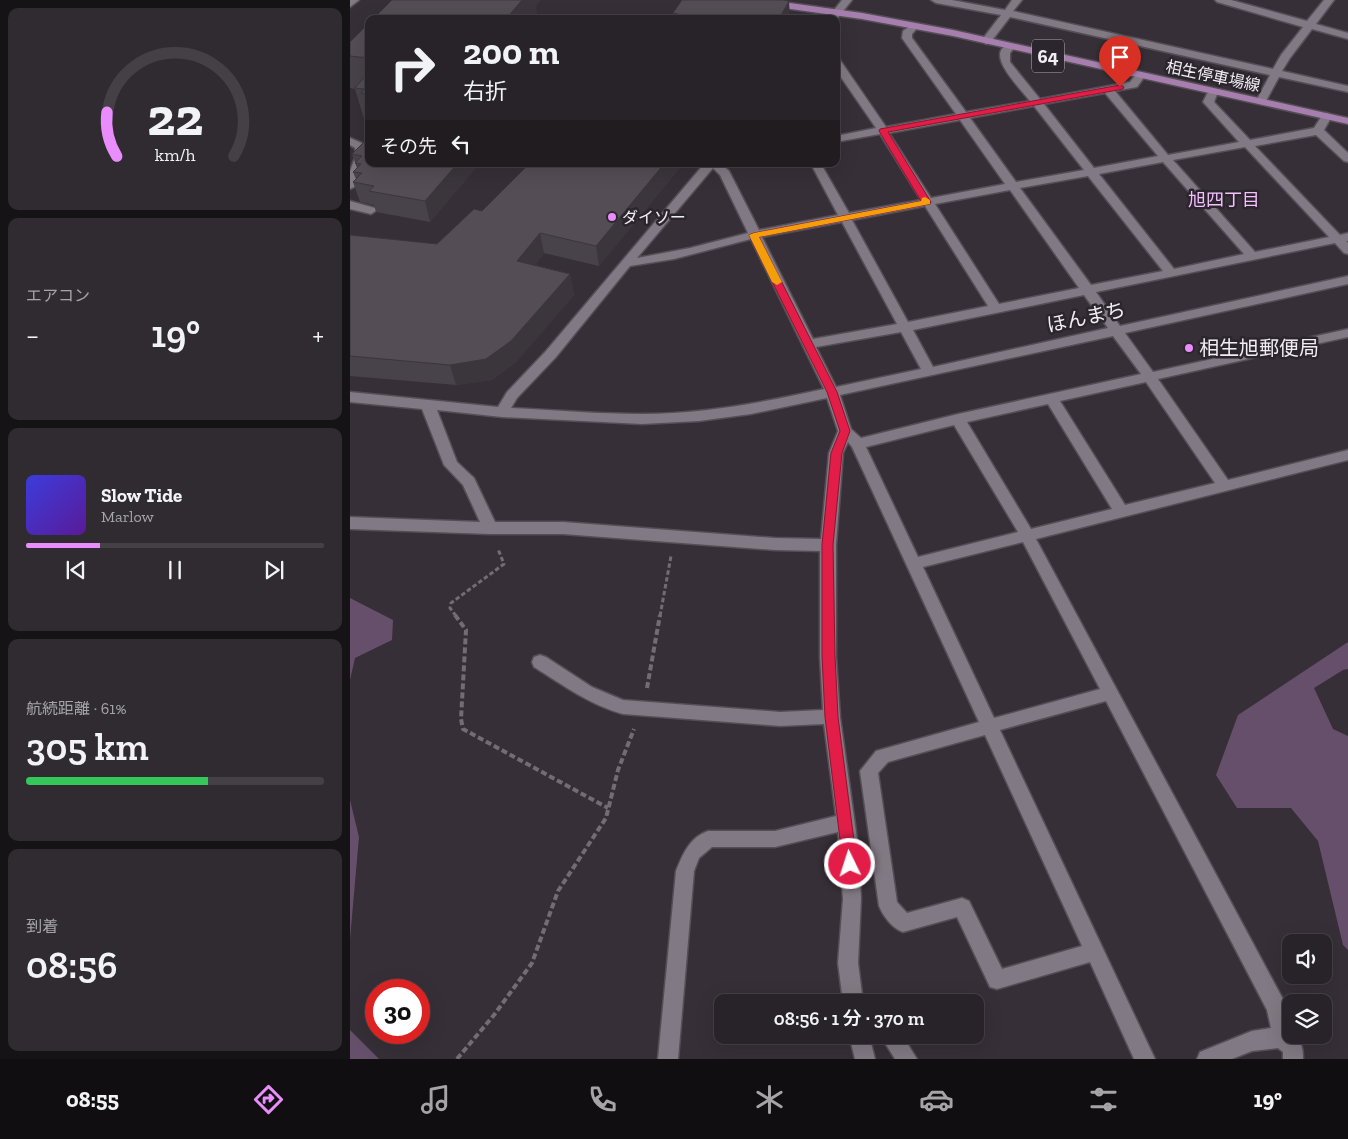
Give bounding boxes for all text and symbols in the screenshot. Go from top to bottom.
text: 200 m [463,31,559,73]
icon: right [380,35,445,100]
pin [1099,36,1141,87]
road number: 64 [1032,40,1064,72]
icon: arrive [1106,43,1134,71]
street label: 相生停車場線 [1164,57,1262,95]
text: 右折 [463,78,507,105]
text: 22 [147,86,203,148]
icon: left [447,130,475,158]
text: その先 [380,135,437,158]
text: km/h [155,144,195,166]
district label: 旭四丁目 [1188,189,1260,211]
place label: ダイソー [622,208,686,227]
marker: ダイソー [606,211,618,223]
text: エアコン [26,286,90,305]
street label: ほんまち [1044,297,1128,337]
text: 19° [151,311,200,357]
text: − [26,319,39,352]
text: + [312,319,324,352]
place label: 相生旭郵便局 [1199,336,1319,360]
marker: 相生旭郵便局 [1183,342,1195,354]
text: Slow Tide [101,484,182,507]
text: Marlow [101,507,154,526]
icon: previous [62,556,90,584]
icon: pause [161,556,189,584]
icon: next [260,556,288,584]
text: 航続距離 · 61% [26,699,126,718]
text: 305 km [26,724,148,770]
position arrow [823,837,875,889]
text: 到着 [26,917,58,936]
map controls [1282,934,1332,1044]
button: sound [1282,934,1332,984]
text: 08:56 [26,942,117,988]
speed limit sign: 30 [365,979,430,1044]
button: layers [1282,994,1332,1044]
text: 08:56 · 1 分 · 370 m [774,1007,924,1030]
icon: directions [251,1082,286,1117]
icon: music [418,1082,453,1117]
icon: phone [585,1082,620,1117]
icon: climate [752,1082,787,1117]
icon: car [919,1082,954,1117]
icon: filters [1086,1082,1121,1117]
text: 08:55 [66,1086,119,1113]
text: 19° [1254,1086,1282,1113]

